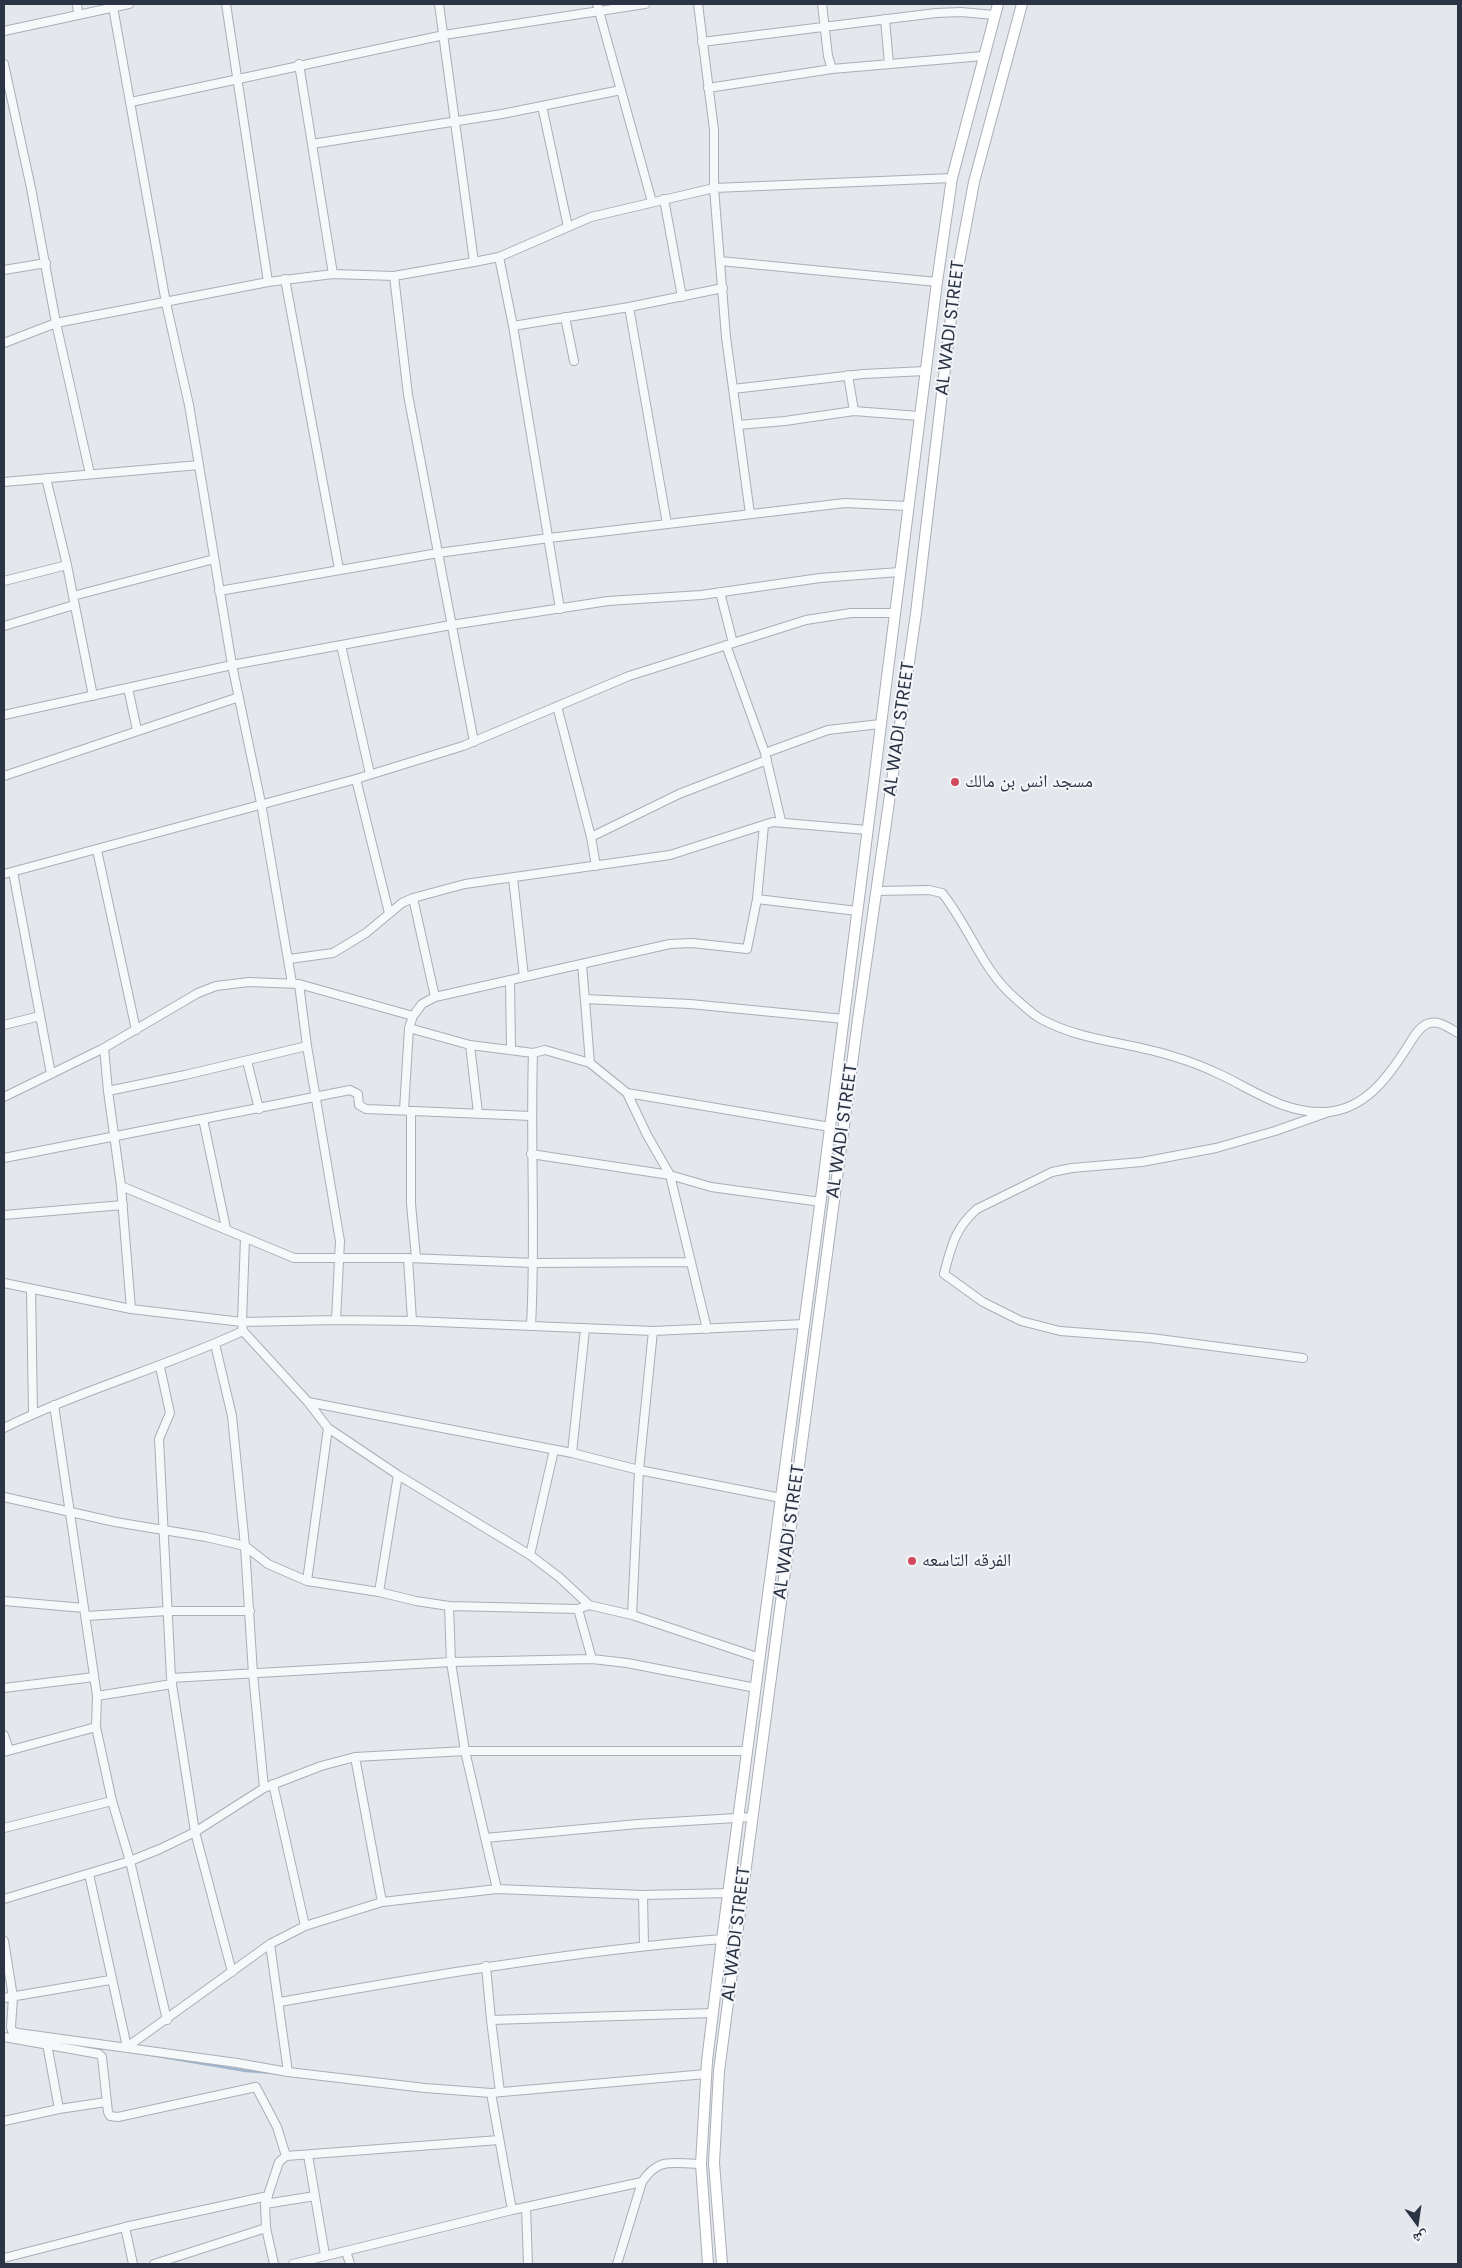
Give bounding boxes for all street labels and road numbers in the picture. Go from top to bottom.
street label: AL WADI STREET [932,259,970,397]
street label: AL WADI STREET [880,660,920,798]
street label: AL WADI STREET [823,1062,863,1200]
street label: AL WADI STREET [770,1463,810,1601]
street label: AL WADI STREET [718,1865,756,2003]

